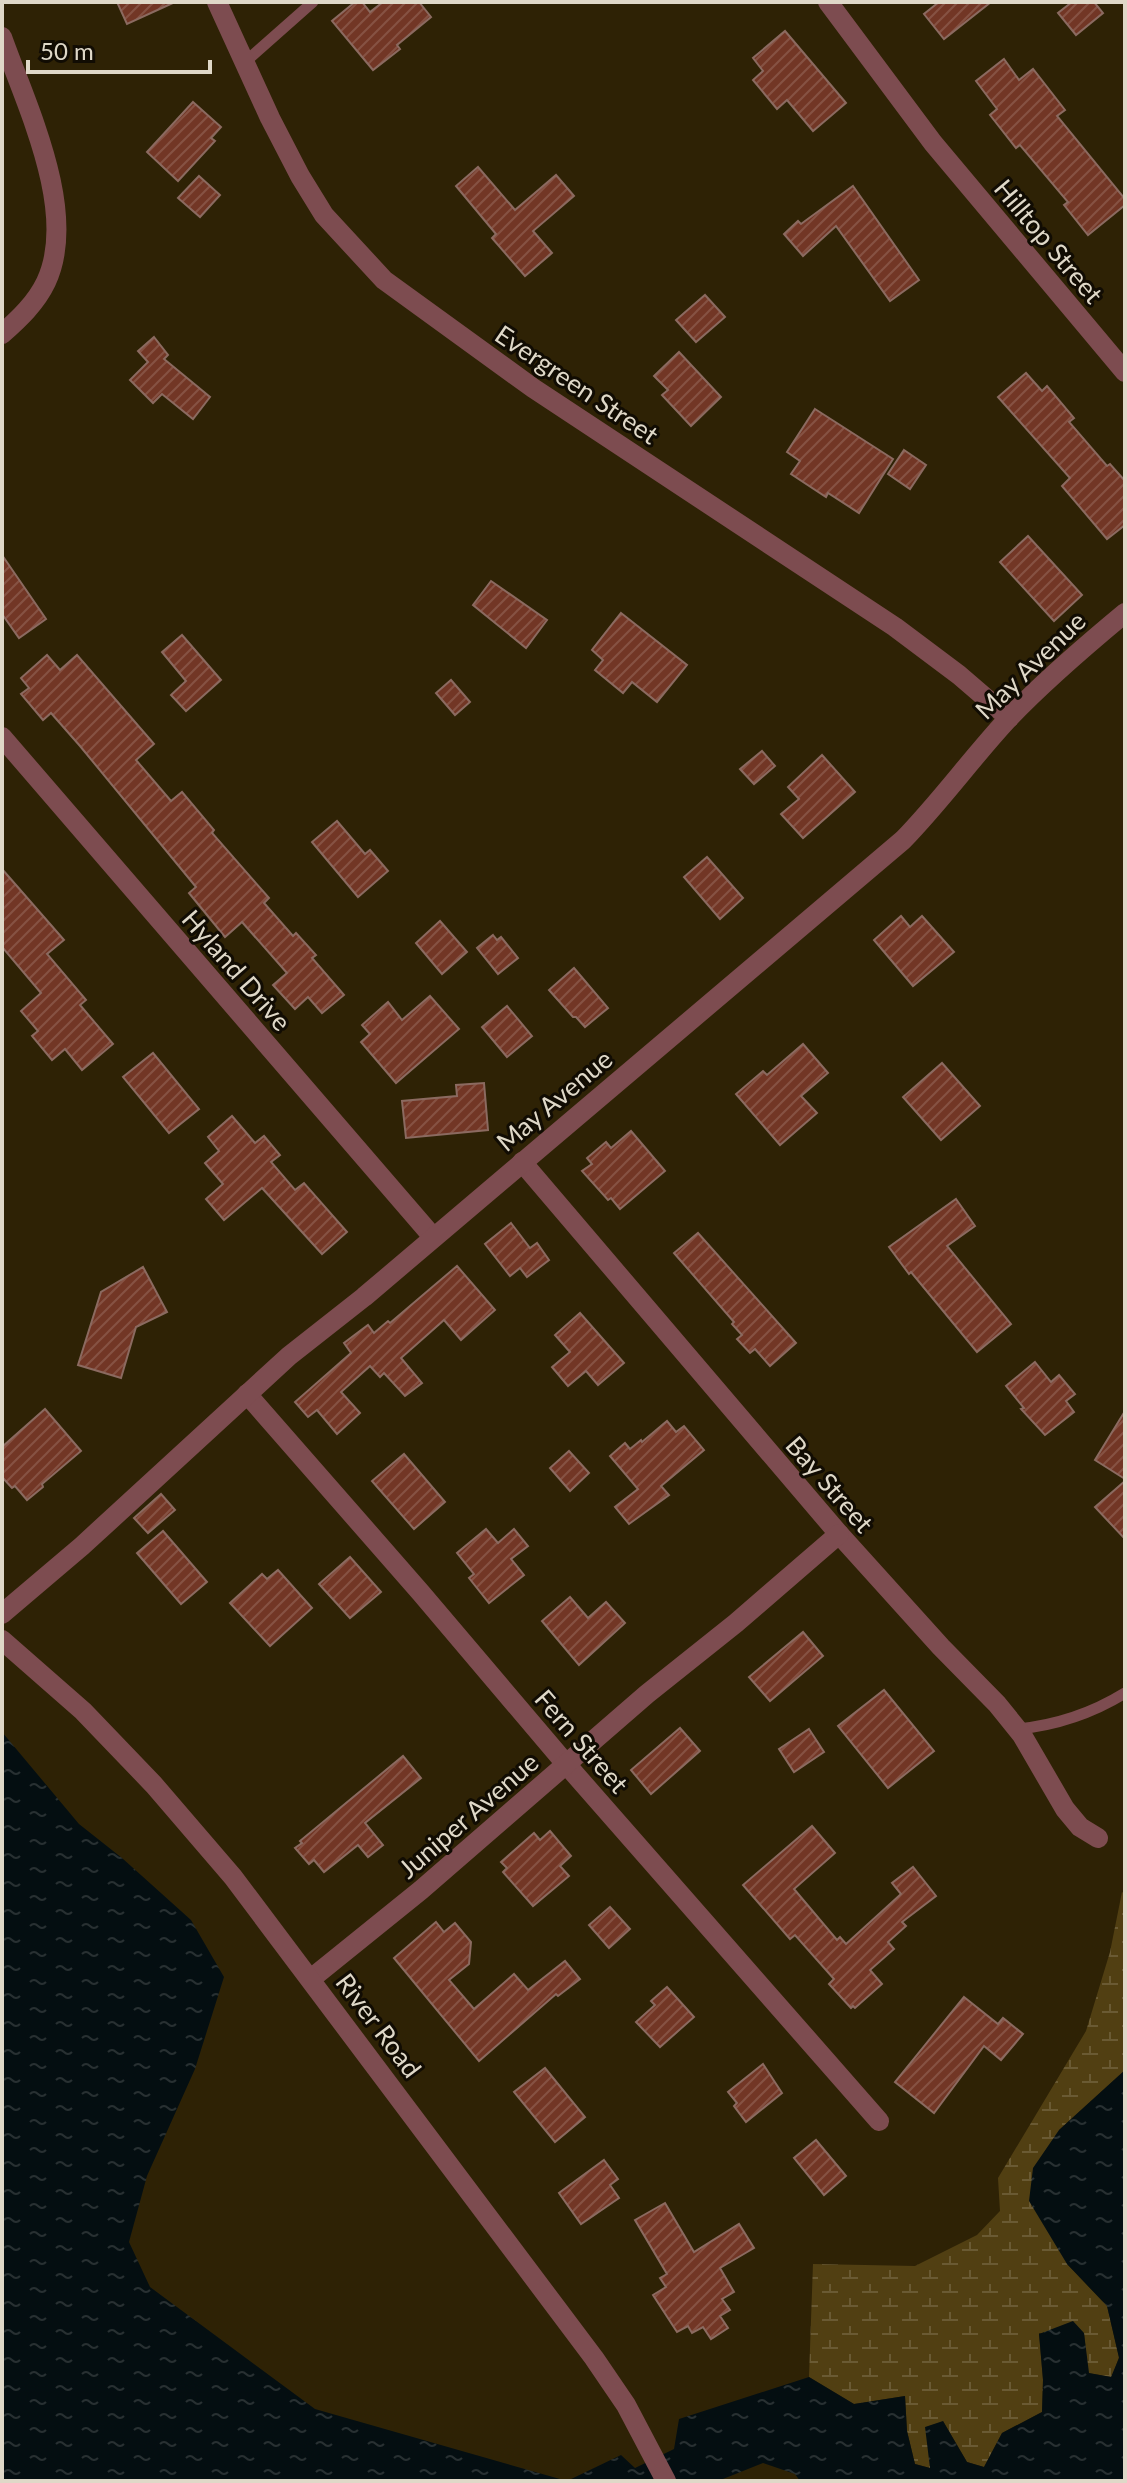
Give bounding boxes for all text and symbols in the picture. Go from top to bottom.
scale bar [28,24,210,74]
text: 50 m [40,36,94,65]
street label: Hilltop Street [988,173,1110,310]
street label: Evergreen Street [489,318,665,451]
street label: May Avenue [968,605,1092,725]
street label: Hyland Drive [176,903,298,1037]
street label: May Avenue [490,1042,618,1158]
street label: Bay Street [780,1429,881,1539]
street label: Fern Street [528,1683,636,1800]
street label: Juniper Avenue [391,1746,545,1884]
street label: River Road [329,1967,429,2083]

